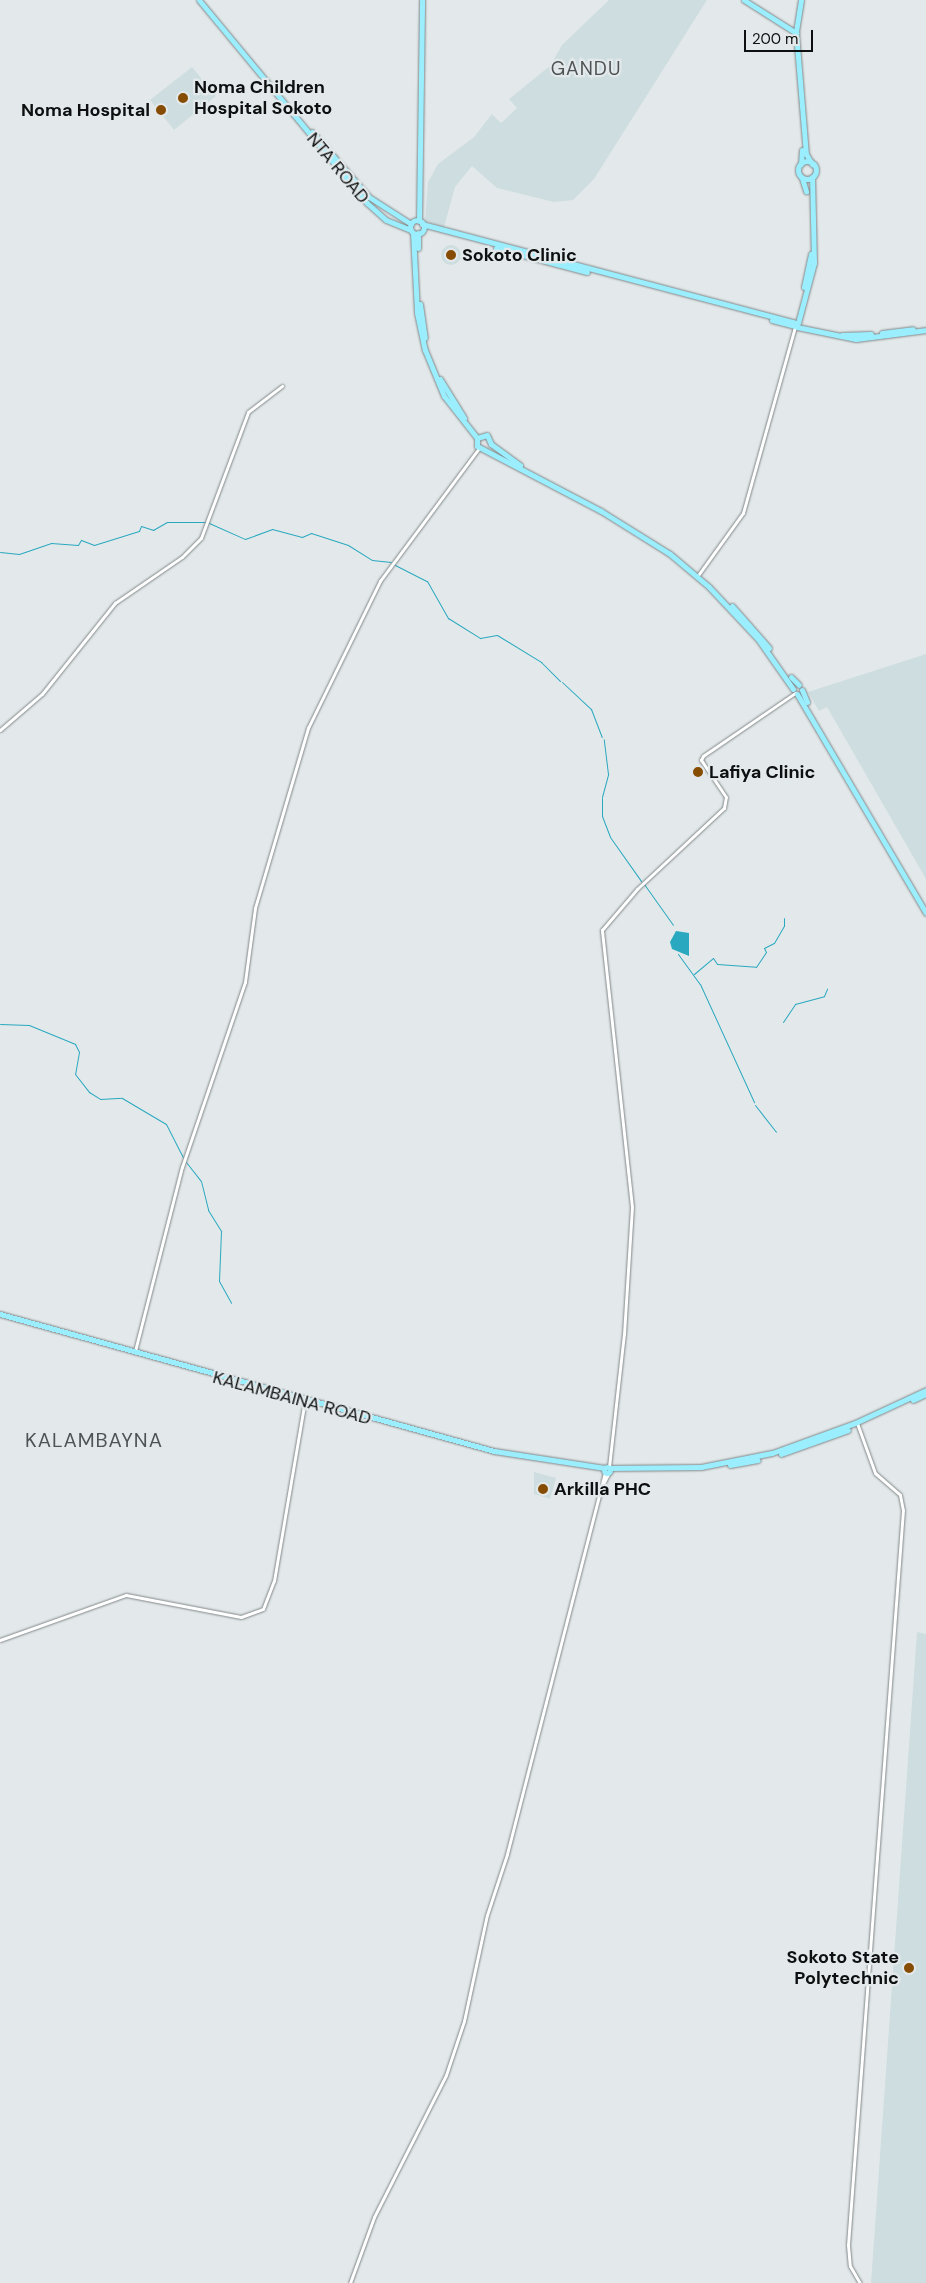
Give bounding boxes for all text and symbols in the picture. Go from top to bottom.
scale bar [746,20,815,52]
text: 200 m [752,29,798,49]
district label: GANDU [550,58,622,80]
place label: Noma Children Hospital Sokoto [194,77,332,120]
marker: Noma Children Hospital Sokoto [176,91,190,105]
place label: Noma Hospital [21,99,150,121]
marker: Noma Hospital [154,103,168,117]
street label: NTA ROAD [302,128,374,208]
place label: Sokoto Clinic [462,244,577,266]
marker: Sokoto Clinic [444,248,458,262]
place label: Lafiya Clinic [709,761,815,783]
marker: Lafiya Clinic [691,765,705,779]
street label: KALAMBAINA ROAD [210,1366,374,1430]
district label: KALAMBAYNA [24,1428,164,1452]
place label: Arkilla PHC [554,1478,651,1500]
marker: Arkilla PHC [536,1482,550,1496]
place label: Sokoto State Polytechnic [787,1947,899,1990]
marker: Sokoto State Polytechnic [903,1962,915,1974]

